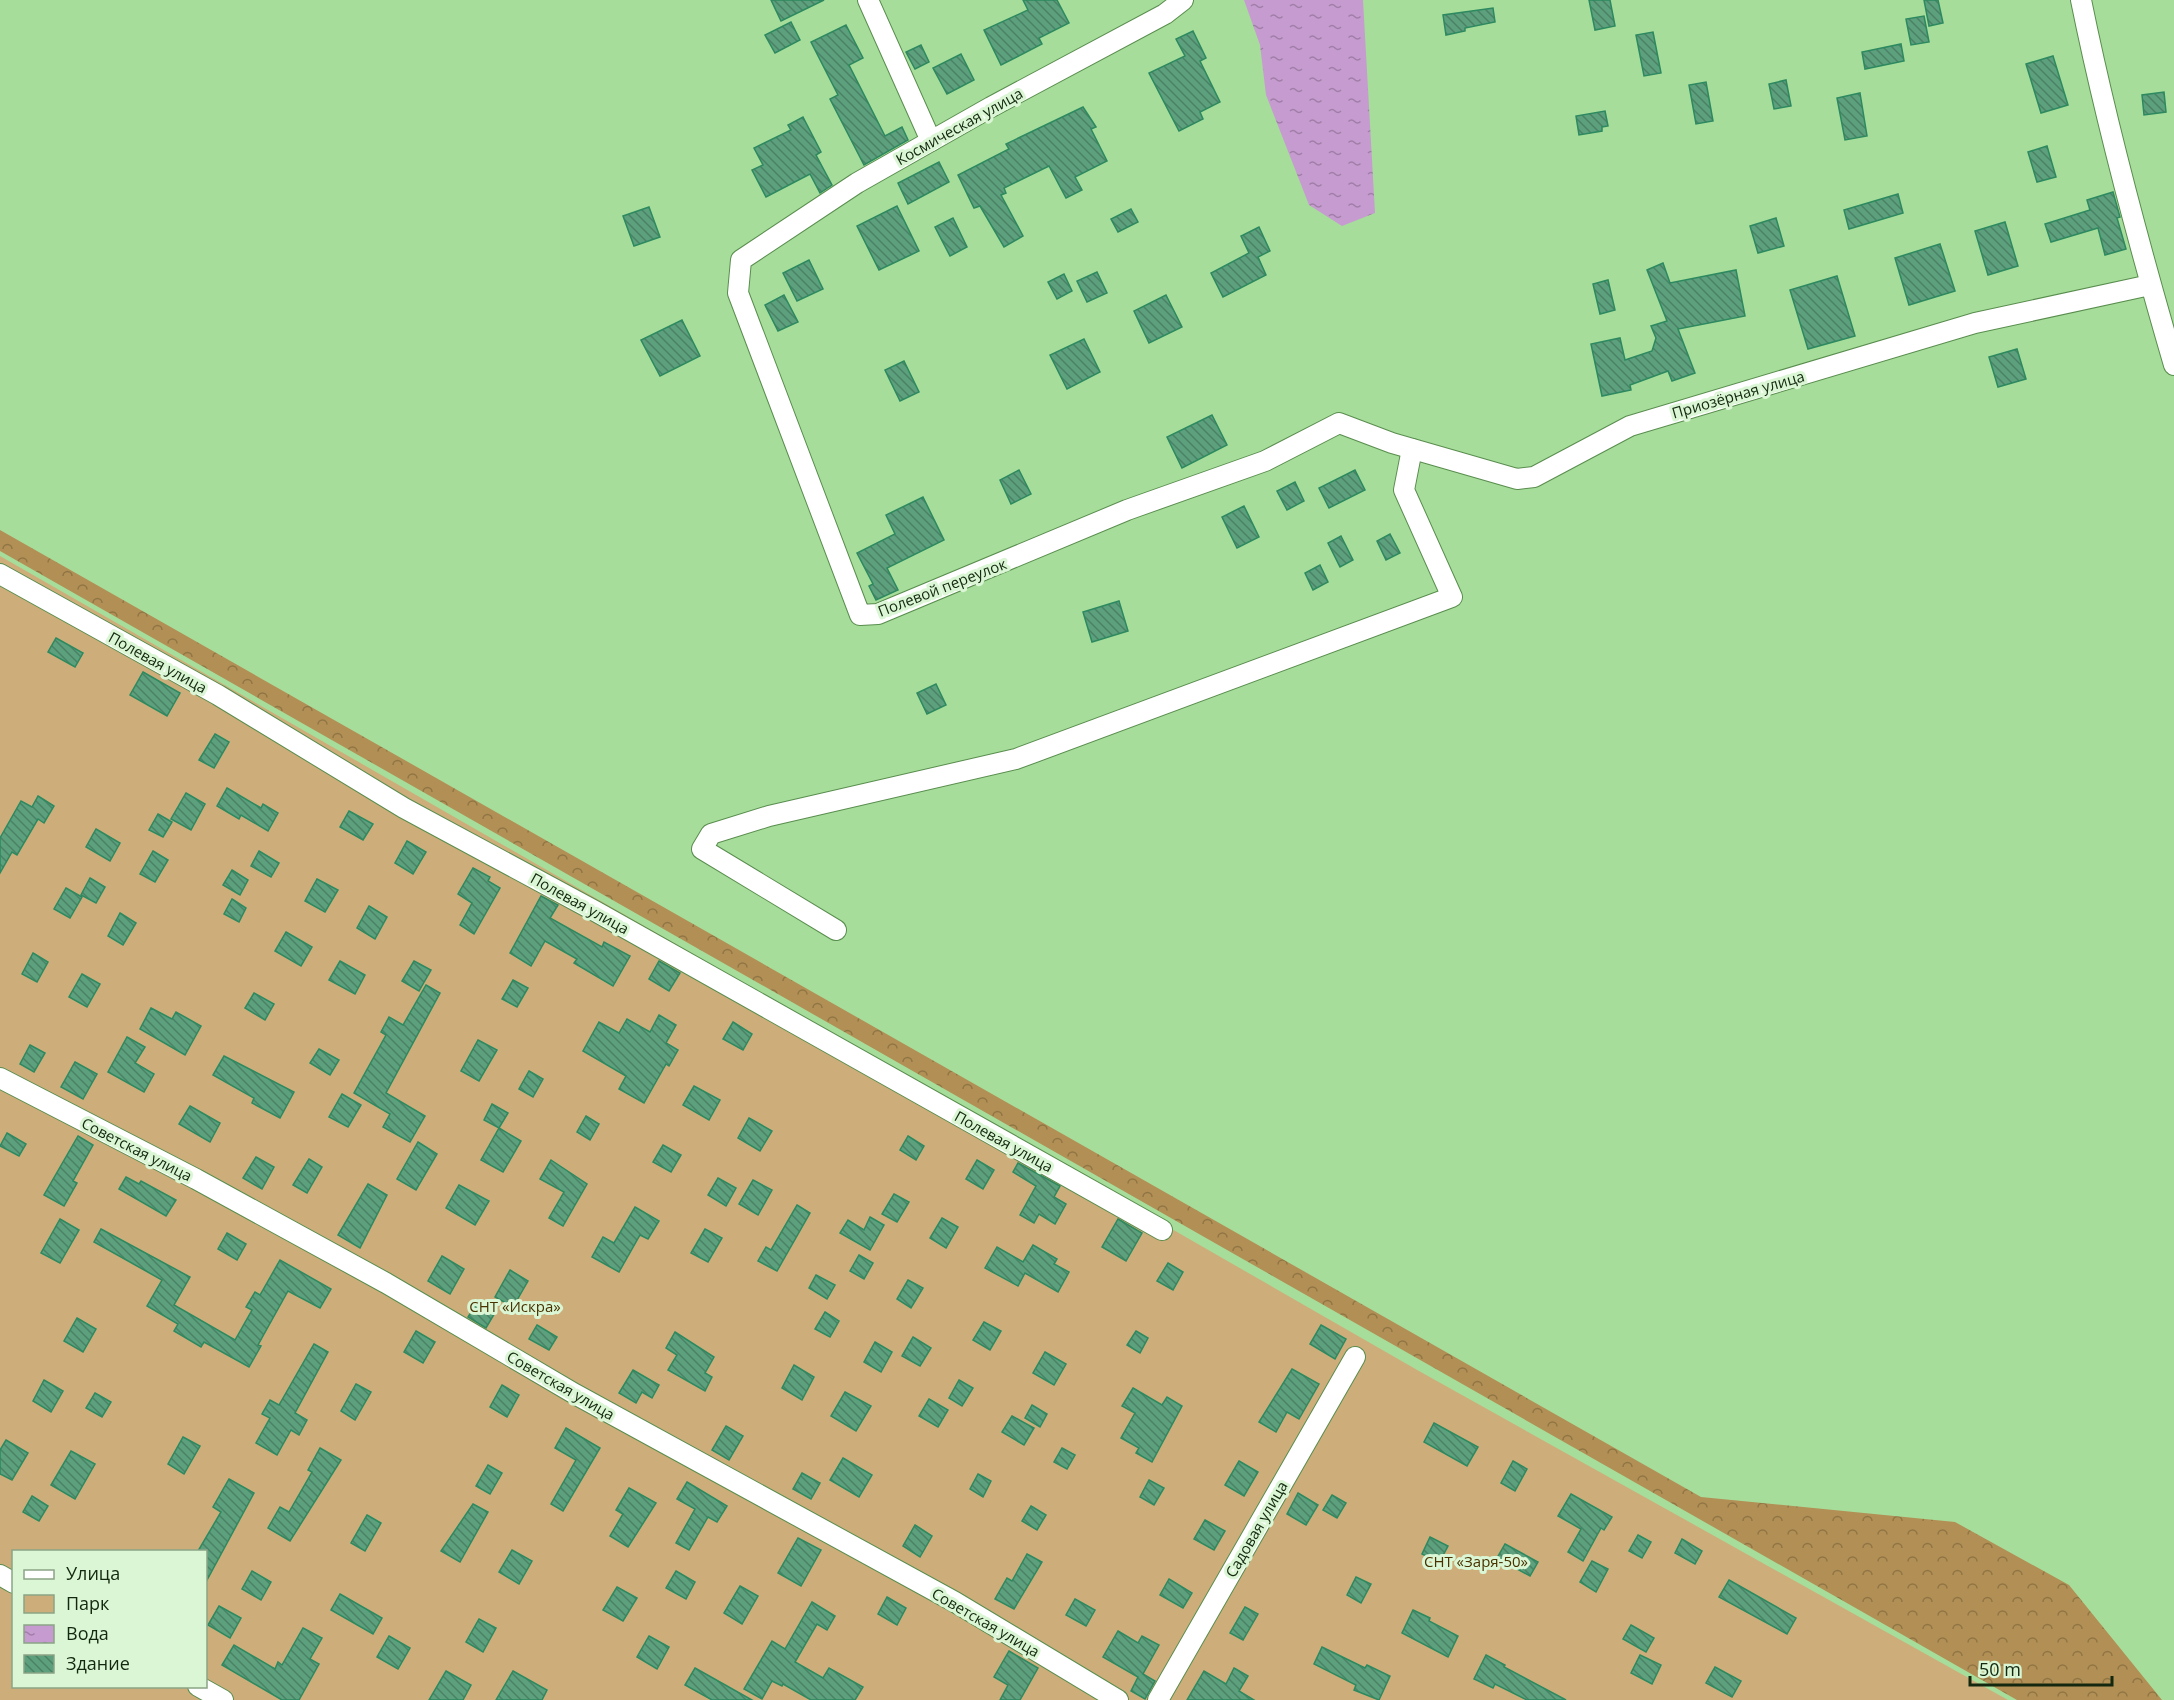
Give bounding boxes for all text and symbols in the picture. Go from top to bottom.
street label: Космическая улица [892,83,1026,169]
street label: Приозёрная улица [1669,366,1807,422]
street label: Полевой переулок [875,553,1009,621]
street label: Полевая улица [105,627,211,697]
street label: Полевая улица [527,868,633,938]
street label: Полевая улица [951,1106,1057,1176]
street label: Советская улица [78,1113,196,1185]
park label: СНТ «Искра» [469,1296,561,1316]
street label: Советская улица [503,1346,619,1424]
street label: Садовая улица [1220,1477,1292,1581]
legend [12,1550,207,1688]
park label: СНТ «Заря-50» [1424,1551,1528,1571]
text: Улица [66,1561,120,1585]
street label: Советская улица [928,1583,1044,1661]
text: Парк [66,1591,110,1615]
text: Вода [66,1621,109,1645]
scale bar [1970,1649,2112,1687]
text: Здание [66,1651,130,1675]
text: 50 m [1979,1657,2021,1681]

